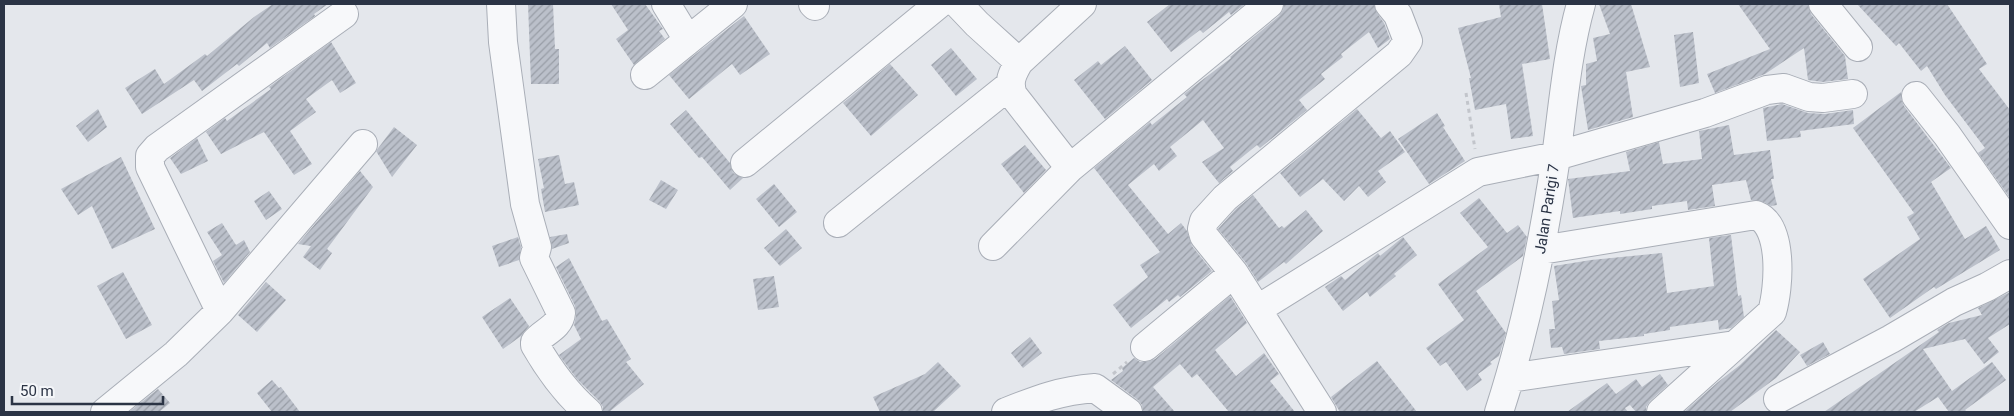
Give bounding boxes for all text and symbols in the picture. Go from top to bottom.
street label: Jalan Parigi 7 [1531,163,1563,255]
scale bar [12,374,164,406]
text: 50 m [20,382,54,400]

